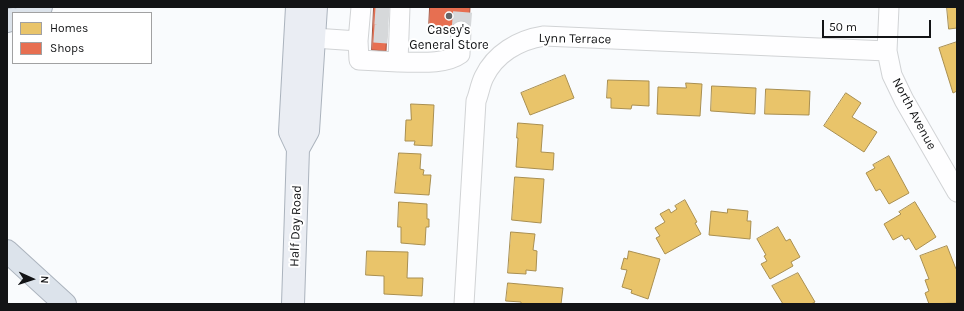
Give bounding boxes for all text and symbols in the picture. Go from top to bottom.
marker: Casey's General Store [444,11,454,21]
legend [12,12,152,64]
scale bar [824,12,933,38]
text: 50 m [829,20,857,34]
text: Homes [50,21,88,35]
place label: Casey's General Store [409,22,489,53]
street label: Lynn Terrace [539,31,611,47]
text: Shops [50,41,84,55]
street label: North Avenue [888,75,940,153]
street label: Half Day Road [287,185,305,267]
north arrow [12,259,52,299]
text: N [38,275,51,284]

